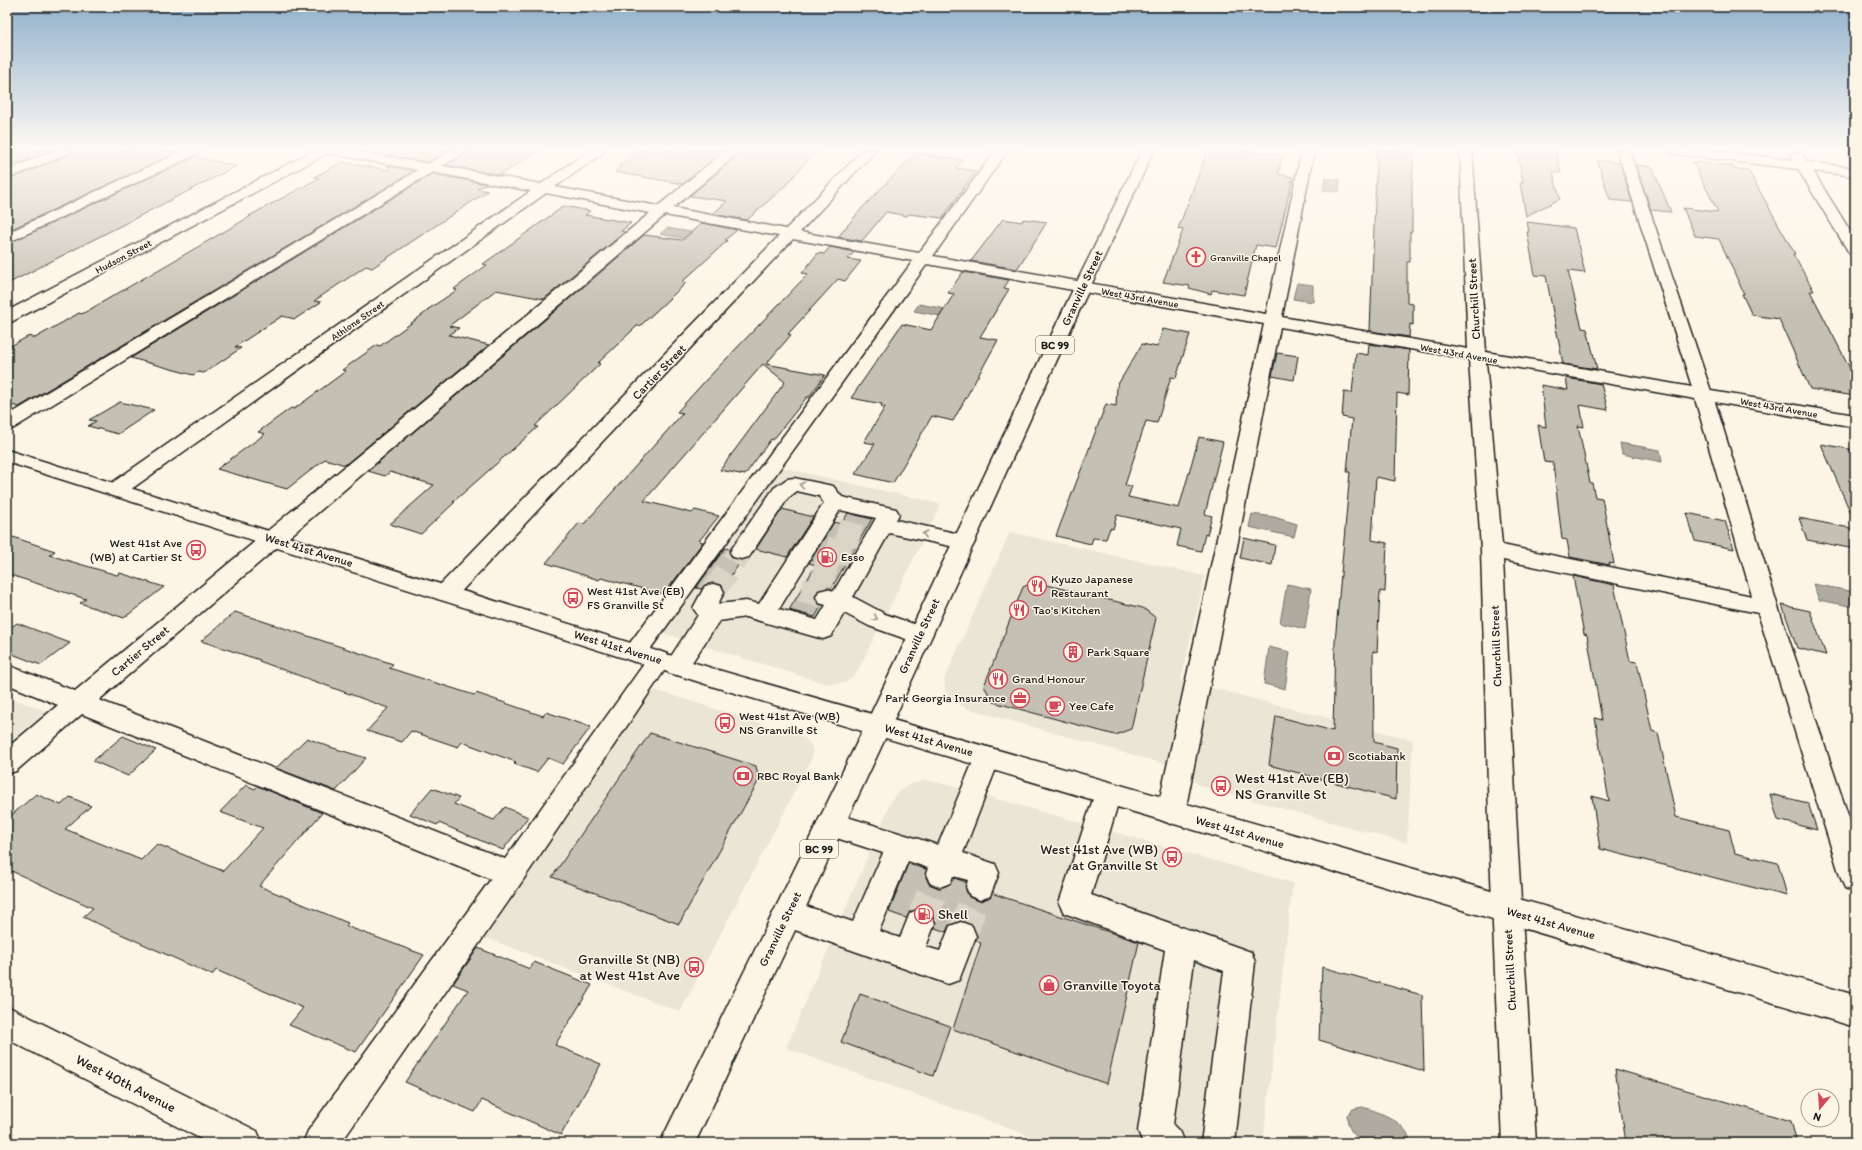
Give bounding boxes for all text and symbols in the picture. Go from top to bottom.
street label: Hudson Street [93,236,154,277]
church icon: Granville Chapel [1185,246,1207,268]
street label: Granville Street [1058,248,1106,328]
place label: Granville Chapel [1210,251,1281,264]
street label: Churchill Street [1465,257,1483,340]
street label: West 43rd Avenue [1100,284,1180,311]
street label: Athlone Street [328,297,387,344]
road number: BC 99 [1036,336,1074,354]
street label: West 43rd Avenue [1419,340,1499,367]
street label: Cartier Street [629,341,689,402]
street label: West 43rd Avenue [1739,394,1819,421]
one-way arrow [799,482,805,490]
street label: West 41st Avenue [263,530,355,570]
one-way arrow [922,530,929,538]
place label: West 41st Ave (WB) at Cartier St [90,536,183,564]
bus stop icon: West 41st Ave (WB) at Cartier St [185,539,207,561]
fuel station icon: Esso [816,546,838,568]
place label: Esso [841,550,864,564]
place label: Kyuzo Japanese Restaurant [1051,572,1133,600]
restaurant icon: Kyuzo Japanese Restaurant [1026,575,1048,597]
place label: West 41st Ave (EB) FS Granville St [587,584,685,612]
bus stop icon: West 41st Ave (EB) FS Granville St [562,587,584,609]
street label: Granville Street [895,596,943,676]
restaurant icon: Tao's Kitchen [1008,599,1030,621]
place label: Tao's Kitchen [1033,603,1101,617]
street label: Churchill Street [1488,604,1504,687]
one-way arrow [870,613,878,621]
street label: Cartier Street [108,622,172,679]
street label: West 41st Avenue [572,627,664,667]
building icon: Park Square [1062,641,1084,663]
place label: Park Square [1087,645,1150,659]
restaurant icon: Grand Honour [987,668,1009,690]
place label: Grand Honour [1012,672,1086,686]
office icon: Park Georgia Insurance [1009,687,1031,709]
place label: Park Georgia Insurance [885,691,1006,705]
cafe icon: Yee Cafe [1044,695,1066,717]
place label: Yee Cafe [1069,699,1114,713]
place label: West 41st Ave (WB) NS Granville St [739,709,840,737]
bus stop icon: West 41st Ave (WB) NS Granville St [714,712,736,734]
street label: West 41st Avenue [883,721,975,759]
bank icon: Scotiabank [1323,745,1345,767]
place label: Scotiabank [1348,749,1406,763]
bank icon: RBC Royal Bank [732,765,754,787]
place label: RBC Royal Bank [757,769,841,783]
place label: West 41st Ave (EB) NS Granville St [1235,770,1349,803]
bus stop icon: West 41st Ave (EB) NS Granville St [1210,775,1232,797]
street label: West 41st Avenue [1194,813,1286,851]
road number: BC 99 [800,840,838,858]
place label: West 41st Ave (WB) at Granville St [1040,841,1158,874]
bus stop icon: West 41st Ave (WB) at Granville St [1161,846,1183,868]
street label: Granville Street [756,889,804,969]
fuel station icon: Shell [913,903,935,925]
street label: West 41st Avenue [1505,904,1597,942]
place label: Shell [938,906,968,923]
street label: Churchill Street [1501,928,1519,1011]
place label: Granville St (NB) at West 41st Ave [578,951,680,984]
bus stop icon: Granville St (NB) at West 41st Ave [683,956,705,978]
shop icon: Granville Toyota [1038,974,1060,996]
place label: Granville Toyota [1063,977,1161,994]
street label: West 40th Avenue [73,1051,179,1116]
north arrow [1800,1088,1840,1128]
text: N [1812,1110,1823,1124]

